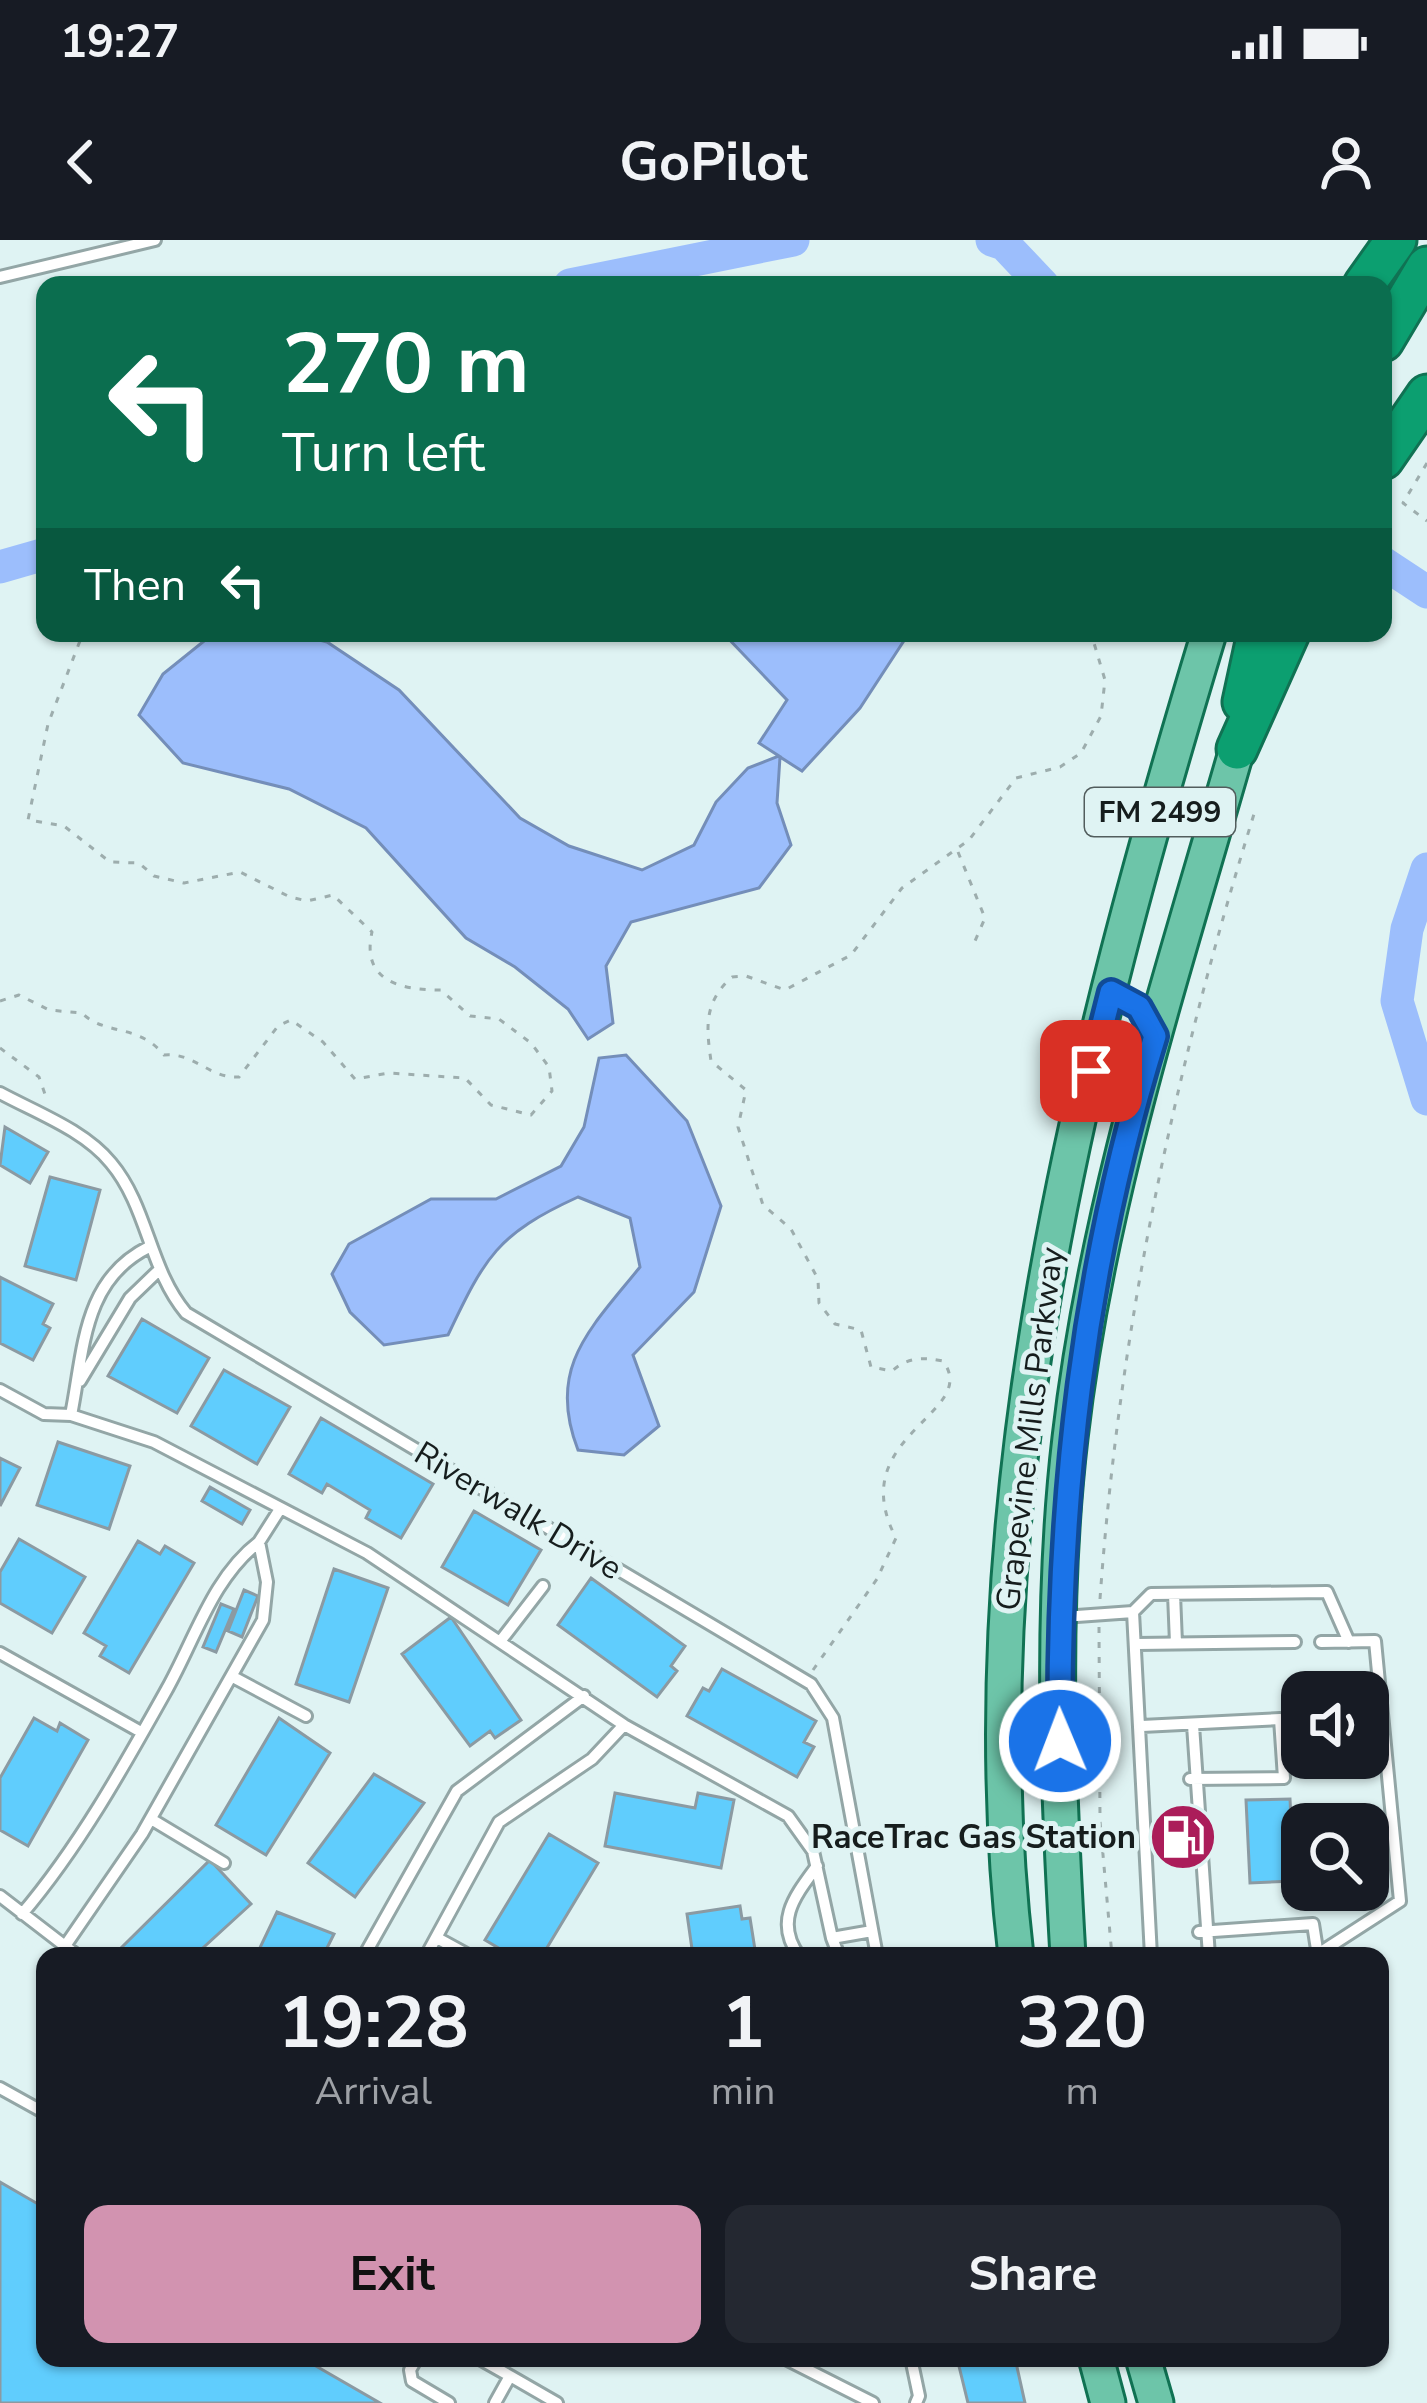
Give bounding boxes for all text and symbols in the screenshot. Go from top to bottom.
text: 19:27 [60,12,179,73]
text: GoPilot [619,125,808,199]
icon: back [48,129,114,195]
icon: person [1313,129,1379,195]
text: 270 m [282,307,530,422]
icon: left [84,324,240,480]
text: Turn left [282,416,485,490]
icon: left [210,552,276,618]
text: Then [84,555,186,616]
road number: FM 2499 [1085,788,1235,836]
pin [1040,1020,1142,1122]
icon: arrive [1058,1038,1124,1104]
street label: Grapevine Mills Parkway [985,1245,1075,1613]
street label: Riverwalk Drive [406,1431,630,1591]
map controls [1281,1671,1389,1911]
button: sound [1281,1671,1389,1779]
position arrow [997,1678,1123,1804]
fuel station icon: RaceTrac Gas Station [1148,1802,1218,1872]
button: search [1281,1803,1389,1911]
place label: RaceTrac Gas Station [811,1815,1136,1860]
text: 19:28 [278,1974,469,2072]
text: 1 [721,1974,765,2072]
text: 320 [1017,1974,1147,2072]
text: Arrival [315,2065,432,2118]
text: min [711,2065,775,2118]
text: m [1065,2065,1099,2118]
button: Exit [84,2205,701,2343]
button: Share [725,2205,1341,2343]

